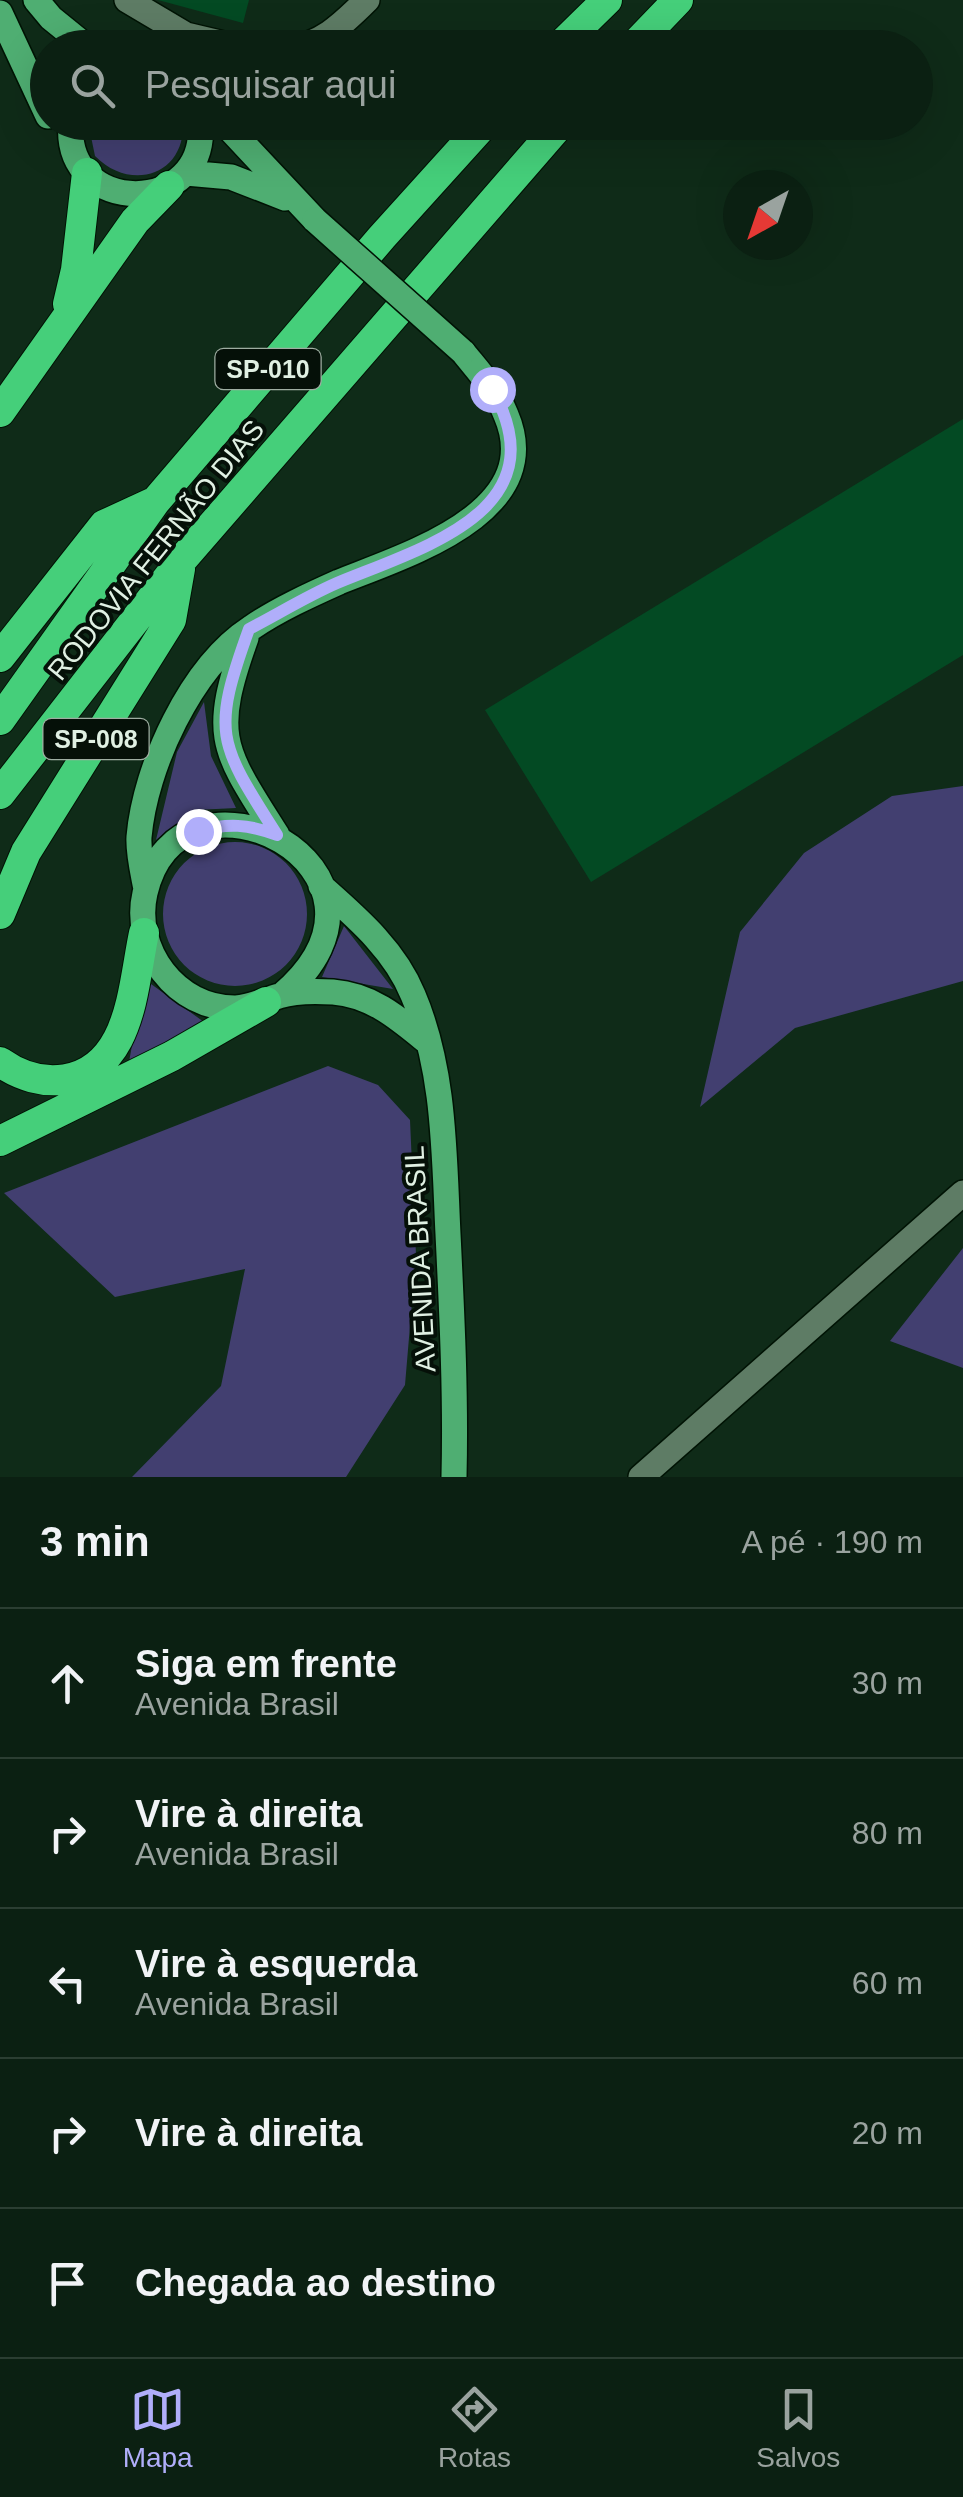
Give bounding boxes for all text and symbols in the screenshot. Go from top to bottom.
search box [30,30,933,140]
icon: search [65,58,120,113]
text: Pesquisar aqui [145,64,396,106]
north arrow [723,170,813,260]
road number: SP-010 [216,349,320,389]
route start [470,367,516,413]
street label: RODOVIA FERNÃO DIAS [42,414,270,686]
road number: SP-008 [44,719,148,759]
route end [176,809,222,855]
street label: AVENIDA BRASIL [399,1145,441,1373]
text: 3 min [40,1518,150,1565]
text: A pé · 190 m [742,1524,923,1560]
text: Siga em frente [135,1643,397,1685]
icon: ahead [40,1656,95,1711]
text: 30 m [852,1665,923,1701]
text: Avenida Brasil [135,1686,339,1722]
text: Vire à direita [135,1793,362,1835]
icon: right [40,1806,95,1861]
text: 80 m [852,1815,923,1851]
text: Avenida Brasil [135,1836,339,1872]
text: Vire à esquerda [135,1943,417,1985]
icon: left [40,1956,95,2011]
text: 60 m [852,1965,923,2001]
text: Avenida Brasil [135,1986,339,2022]
icon: right [40,2106,95,2161]
text: Vire à direita [135,2112,362,2154]
text: 20 m [852,2115,923,2151]
icon: arrive [40,2256,95,2311]
text: Chegada ao destino [135,2262,496,2304]
tab: Mapa [123,2382,193,2474]
tab: Rotas [438,2382,511,2474]
tab: Salvos [756,2382,840,2474]

